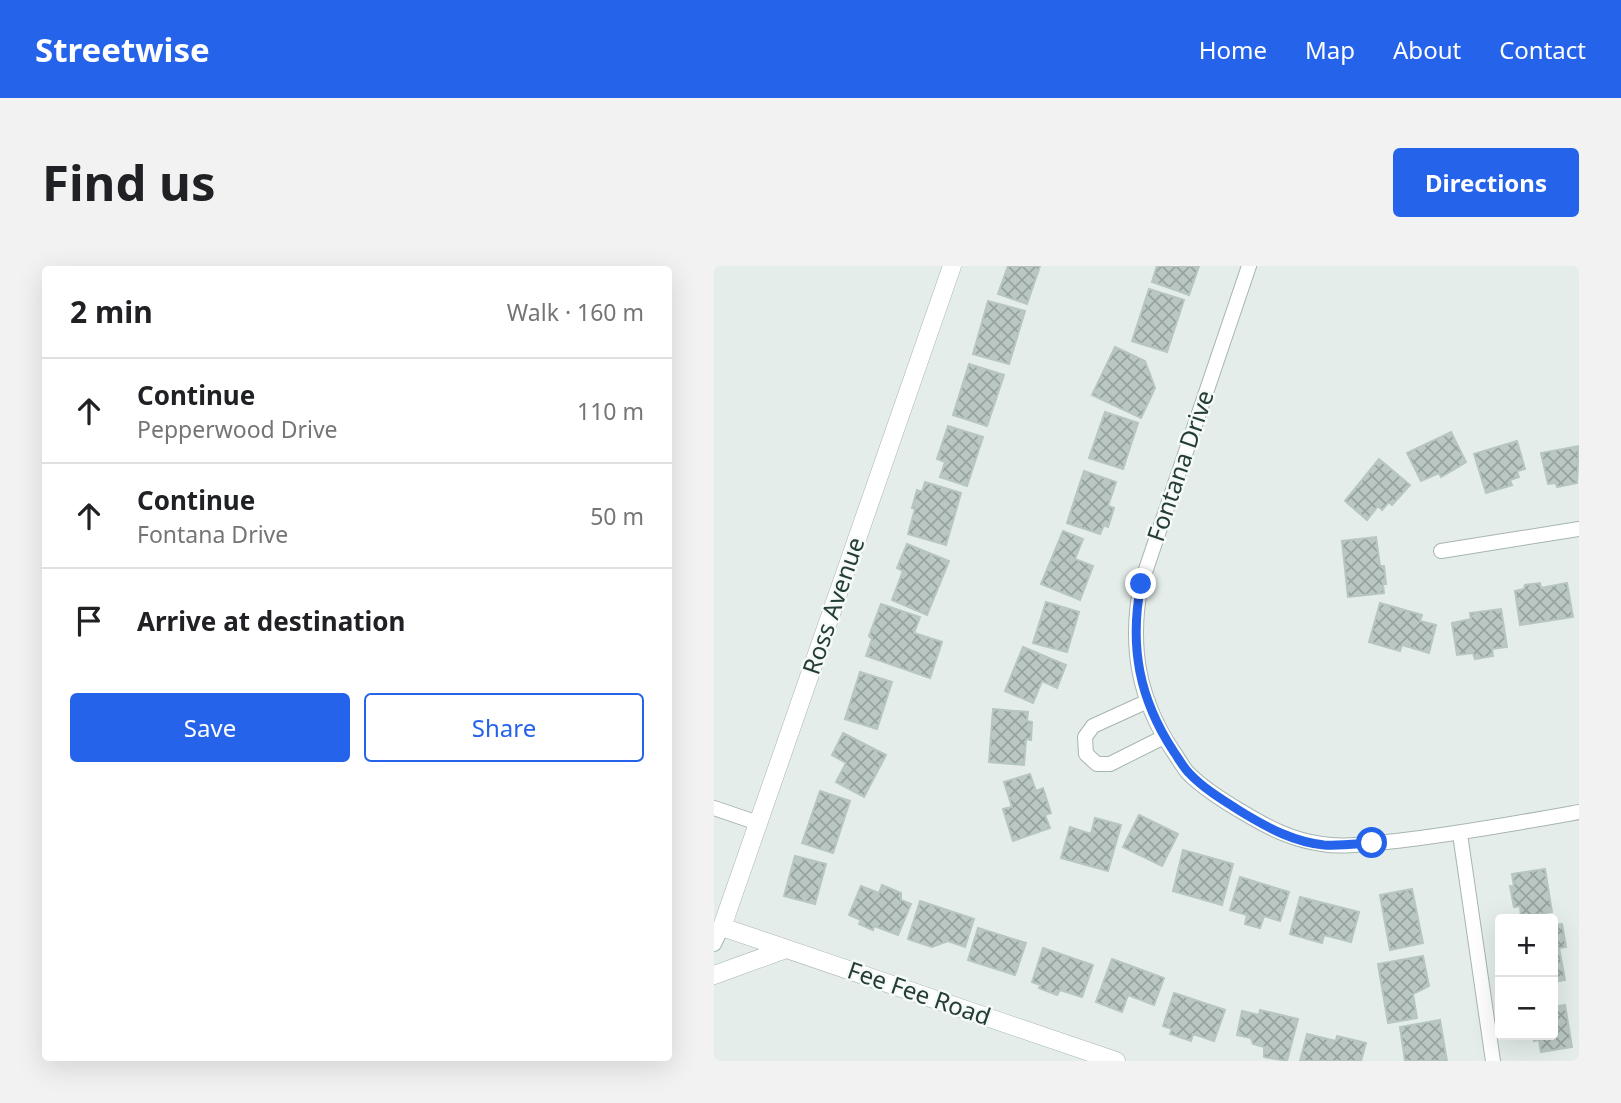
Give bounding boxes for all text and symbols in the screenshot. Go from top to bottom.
text: Streetwise [35,27,210,72]
text: Home [1199,33,1267,66]
text: Map [1305,33,1355,66]
text: About [1393,33,1461,66]
text: Contact [1499,33,1586,66]
button: Directions [1393,148,1579,217]
text: Find us [42,149,216,215]
text: 2 min [70,291,153,332]
text: Walk · 160 m [507,296,644,328]
text: Continue [137,377,255,413]
street label: Fontana Drive [1138,386,1221,545]
icon: ahead [70,392,108,430]
text: 110 m [577,395,644,427]
text: Pepperwood Drive [137,413,338,445]
text: Continue [137,482,255,518]
icon: ahead [70,497,108,535]
text: 50 m [590,500,644,532]
text: Fontana Drive [137,518,288,550]
street label: Ross Avenue [794,533,871,678]
route end [1125,568,1156,599]
icon: arrive [70,602,108,640]
text: Arrive at destination [137,603,406,639]
button: Save [70,693,350,762]
button: Share [364,693,644,762]
route start [1356,827,1387,858]
map controls [1495,914,1558,1040]
button: + [1495,914,1558,977]
street label: Fee Fee Road [844,953,995,1032]
button: − [1495,977,1558,1040]

